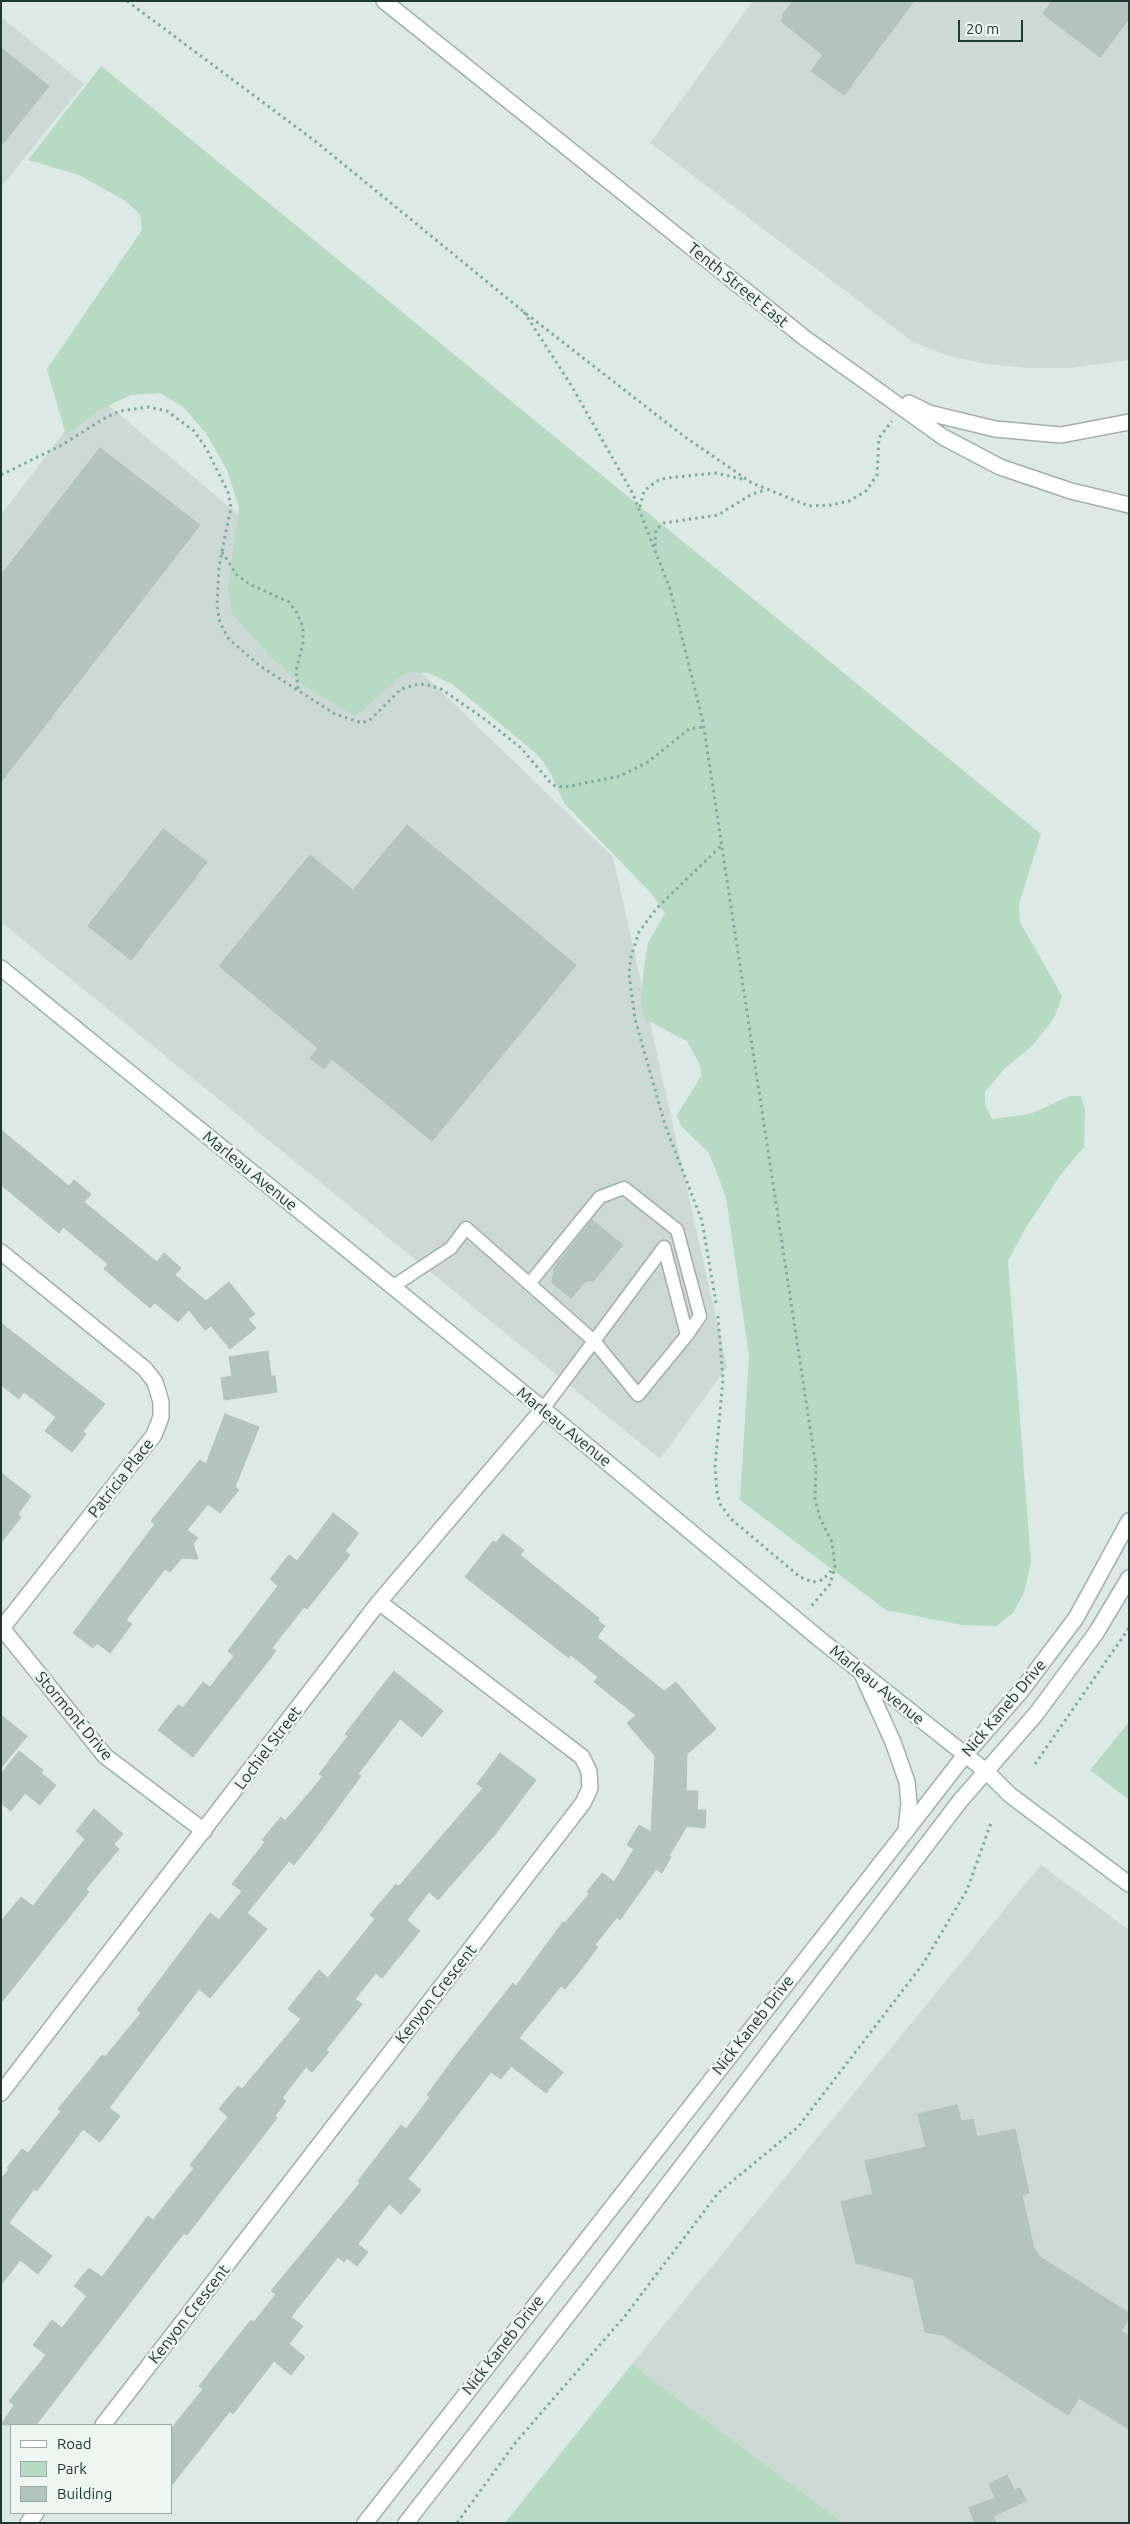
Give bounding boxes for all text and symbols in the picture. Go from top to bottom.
scale bar [960,10,1025,42]
text: 20 m [966,20,999,37]
street label: Tenth Street East [684,239,792,331]
street label: Marleau Avenue [199,1127,301,1215]
street label: Marleau Avenue [513,1383,615,1471]
street label: Patricia Place [84,1435,158,1521]
street label: Marleau Avenue [826,1641,928,1729]
street label: Nick Kaneb Drive [958,1655,1050,1761]
street label: Stormont Drive [31,1668,117,1764]
street label: Lochiel Street [230,1703,306,1793]
street label: Kenyon Crescent [391,1941,481,2047]
street label: Nick Kaneb Drive [708,1971,798,2079]
street label: Kenyon Crescent [144,2261,234,2367]
street label: Nick Kaneb Drive [458,2291,548,2399]
legend [10,2424,172,2514]
text: Road [57,2435,92,2452]
text: Park [57,2460,87,2477]
text: Building [57,2485,112,2502]

